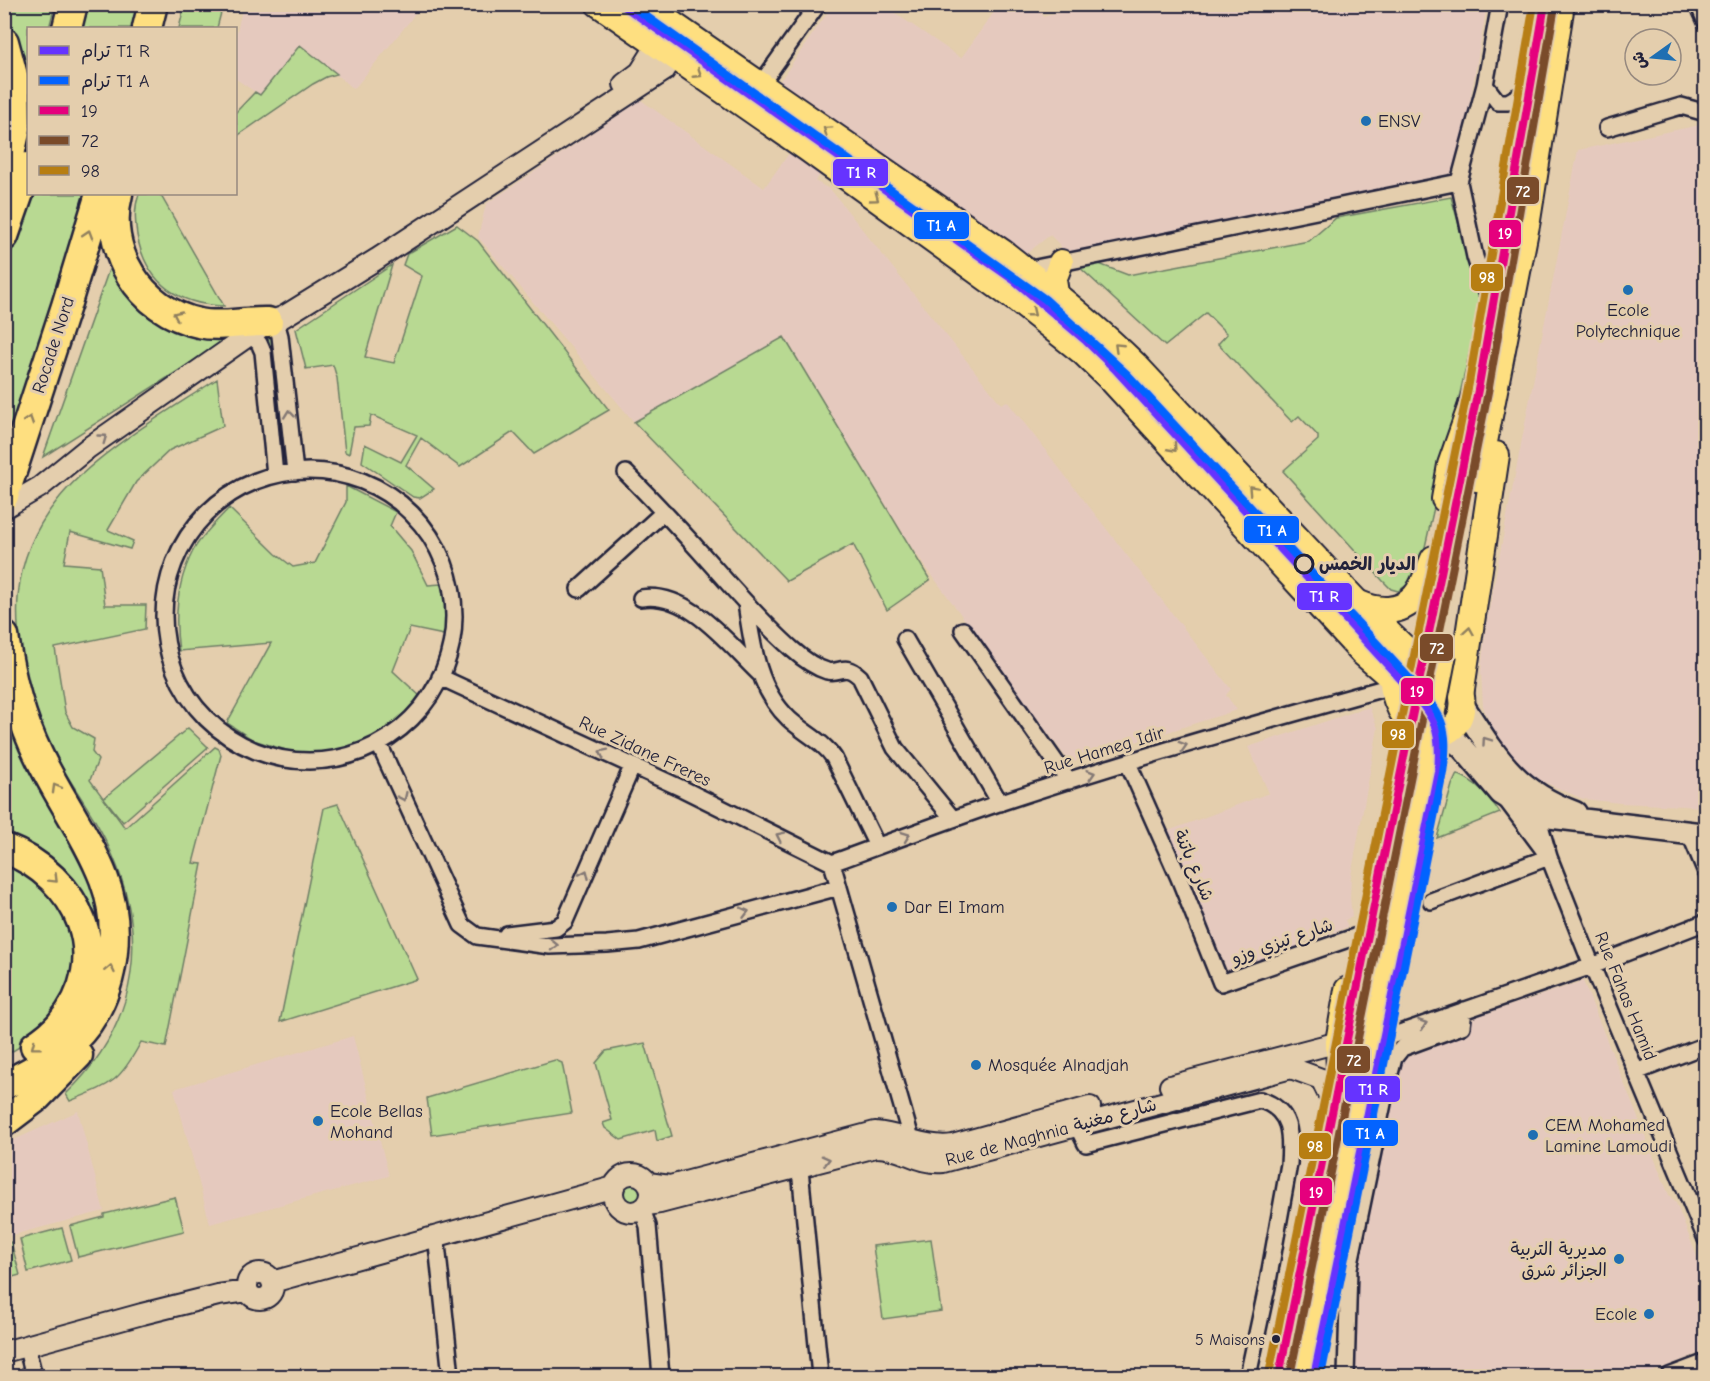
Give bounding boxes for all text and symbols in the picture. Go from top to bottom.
legend [27,27,237,195]
north arrow [1623,27,1683,87]
text: ترام T1 R [81,41,150,65]
text: ش [1629,50,1650,71]
one-way arrow [691,67,702,78]
text: ترام T1 A [81,71,149,95]
text: 19 [81,101,98,122]
place label: ENSV [1378,111,1421,132]
marker: ENSV [1359,114,1373,128]
one-way arrow [823,126,834,137]
text: 72 [81,131,99,152]
line badge: T1 R [832,158,889,187]
text: 98 [81,161,100,182]
text: T1 R [846,164,877,182]
line badge: 72 [1506,176,1540,205]
text: 72 [1515,183,1531,201]
one-way arrow [868,191,879,202]
line badge: T1 A [913,211,970,240]
text: T1 A [926,217,956,235]
line badge: 19 [1488,219,1522,248]
text: 19 [1498,225,1512,243]
one-way arrow [81,229,93,240]
line badge: 98 [1470,263,1504,292]
text: 98 [1479,269,1495,287]
marker: Ecole Polytechnique [1621,283,1635,297]
street label: Rocade Nord [28,294,79,396]
place label: Ecole Polytechnique [1576,300,1680,342]
one-way arrow [1026,305,1037,316]
one-way arrow [172,311,183,323]
one-way arrow [1114,344,1125,355]
one-way arrow [283,409,296,418]
one-way arrow [22,415,34,426]
one-way arrow [96,434,107,445]
one-way arrow [1165,440,1176,451]
one-way arrow [1248,485,1259,496]
line badge: T1 A [1243,515,1300,544]
text: T1 A [1257,522,1287,540]
marker: الديار الخمس [1294,554,1314,574]
place label: الديار الخمس [1319,554,1416,575]
line badge: T1 R [1296,582,1353,611]
text: T1 R [1309,588,1340,606]
one-way arrow [1463,627,1475,636]
line badge: 72 [1419,633,1454,662]
text: 72 [1429,640,1445,658]
line badge: 19 [1400,677,1434,705]
text: 19 [1410,683,1424,701]
street label: Rue Zidane Freres [576,712,714,791]
line badge: 98 [1381,720,1415,749]
street label: Rue Hameg Idir [1042,722,1168,779]
text: 98 [1390,726,1406,744]
one-way arrow [1482,737,1493,748]
one-way arrow [1177,741,1188,753]
one-way arrow [599,748,610,760]
one-way arrow [1085,769,1096,781]
one-way arrow [51,784,63,794]
one-way arrow [396,791,408,802]
street label: شارع باتنة [1168,826,1218,904]
one-way arrow [901,830,911,843]
one-way arrow [775,831,786,843]
one-way arrow [578,869,590,880]
one-way arrow [46,871,57,882]
place label: Dar El Imam [904,897,1005,918]
marker: Dar El Imam [885,900,899,914]
one-way arrow [739,907,749,919]
street label: شارع تيزي وزو [1227,914,1337,971]
street label: Rue Fahas Hamid [1590,929,1661,1064]
one-way arrow [549,939,558,951]
one-way arrow [103,965,116,975]
one-way arrow [1417,1019,1428,1032]
one-way arrow [30,1039,41,1050]
line badge: 72 [1336,1045,1371,1074]
text: 72 [1346,1052,1362,1070]
place label: Mosquée Alnadjah [988,1055,1129,1076]
marker: Mosquée Alnadjah [969,1058,983,1072]
line badge: T1 R [1344,1075,1401,1103]
text: T1 R [1358,1081,1389,1099]
street label: Rue de Maghnia شارع مغنية [943,1094,1159,1172]
place label: Ecole Bellas Mohand [330,1101,423,1143]
marker: Ecole Bellas Mohand [311,1114,325,1128]
place label: CEM Mohamed Lamine Lamoudi [1545,1115,1672,1157]
line badge: T1 A [1342,1119,1399,1147]
text: T1 A [1355,1125,1385,1143]
marker: CEM Mohamed Lamine Lamoudi [1526,1128,1540,1142]
line badge: 98 [1298,1132,1332,1160]
text: 98 [1307,1138,1323,1156]
one-way arrow [821,1154,831,1167]
line badge: 19 [1299,1177,1333,1206]
text: 19 [1309,1184,1323,1202]
place label: مديرية التربية الجزائر شرق [1511,1239,1607,1281]
marker: مديرية التربية الجزائر شرق [1612,1252,1626,1266]
place label: Ecole [1595,1304,1637,1325]
marker: Ecole [1642,1307,1656,1321]
place label: 5 Maisons [1195,1331,1265,1349]
marker: 5 Maisons [1270,1333,1282,1345]

